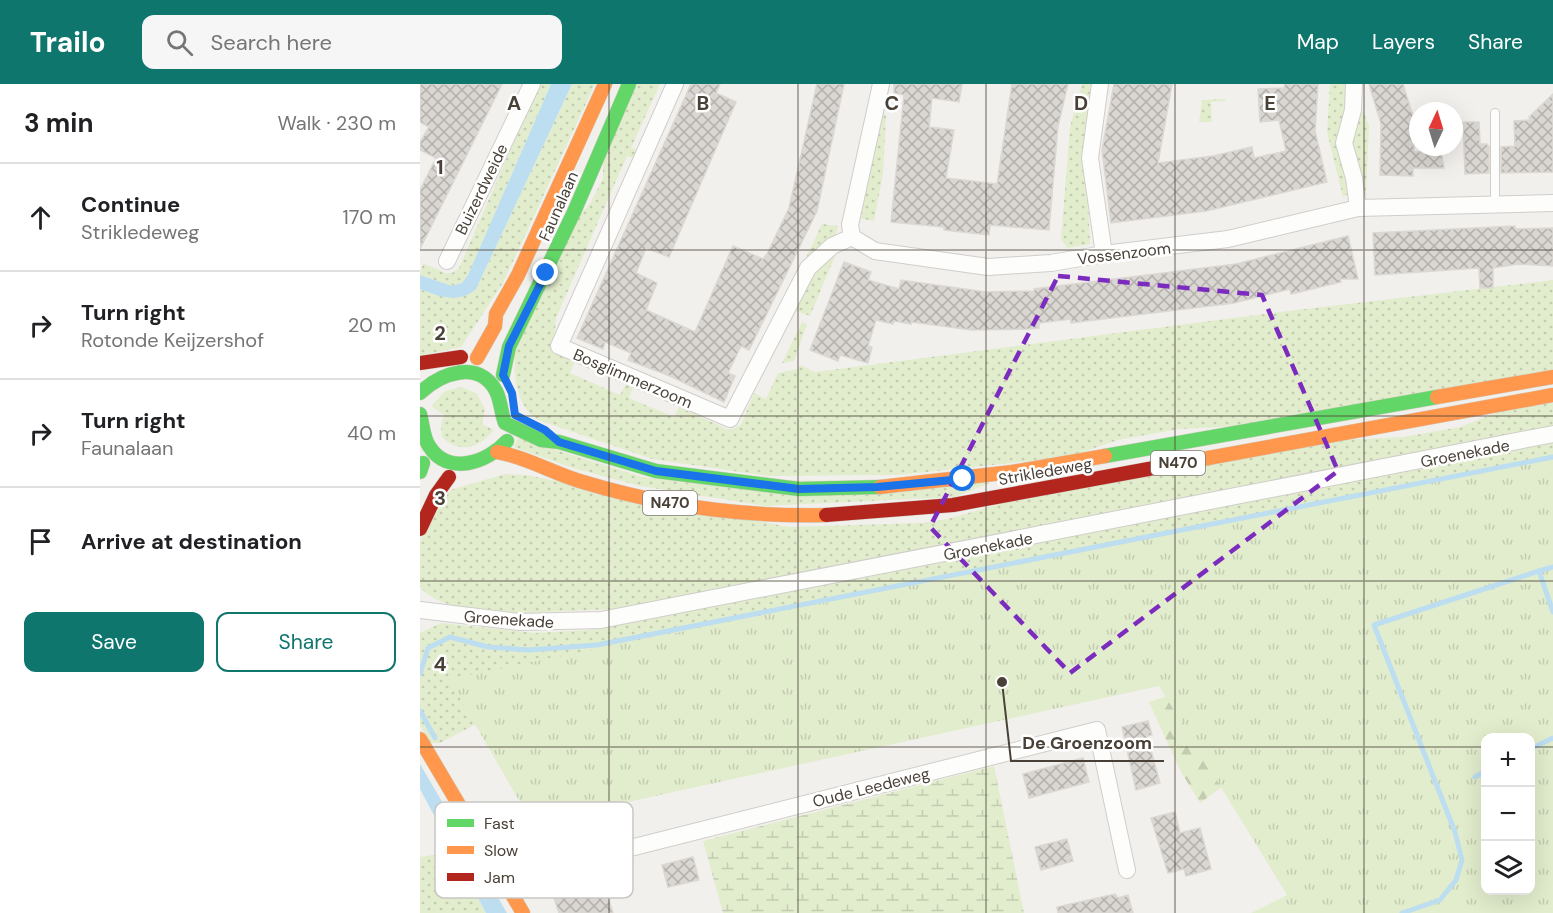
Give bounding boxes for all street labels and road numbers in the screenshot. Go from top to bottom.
street label: Buizerdweide [450,140,513,238]
street label: Faunalaan [534,168,583,244]
street label: Vossenzoom [1076,237,1172,270]
street label: Bosglimmerzoom [570,344,696,413]
street label: Groenekade [1419,435,1511,472]
road number: N470 [1151,451,1205,475]
street label: Strikledeweg [997,453,1094,490]
road number: N470 [643,491,697,515]
street label: Groenekade [942,528,1034,565]
street label: Groenekade [463,606,555,633]
street label: Oude Leedeweg [810,763,932,812]

